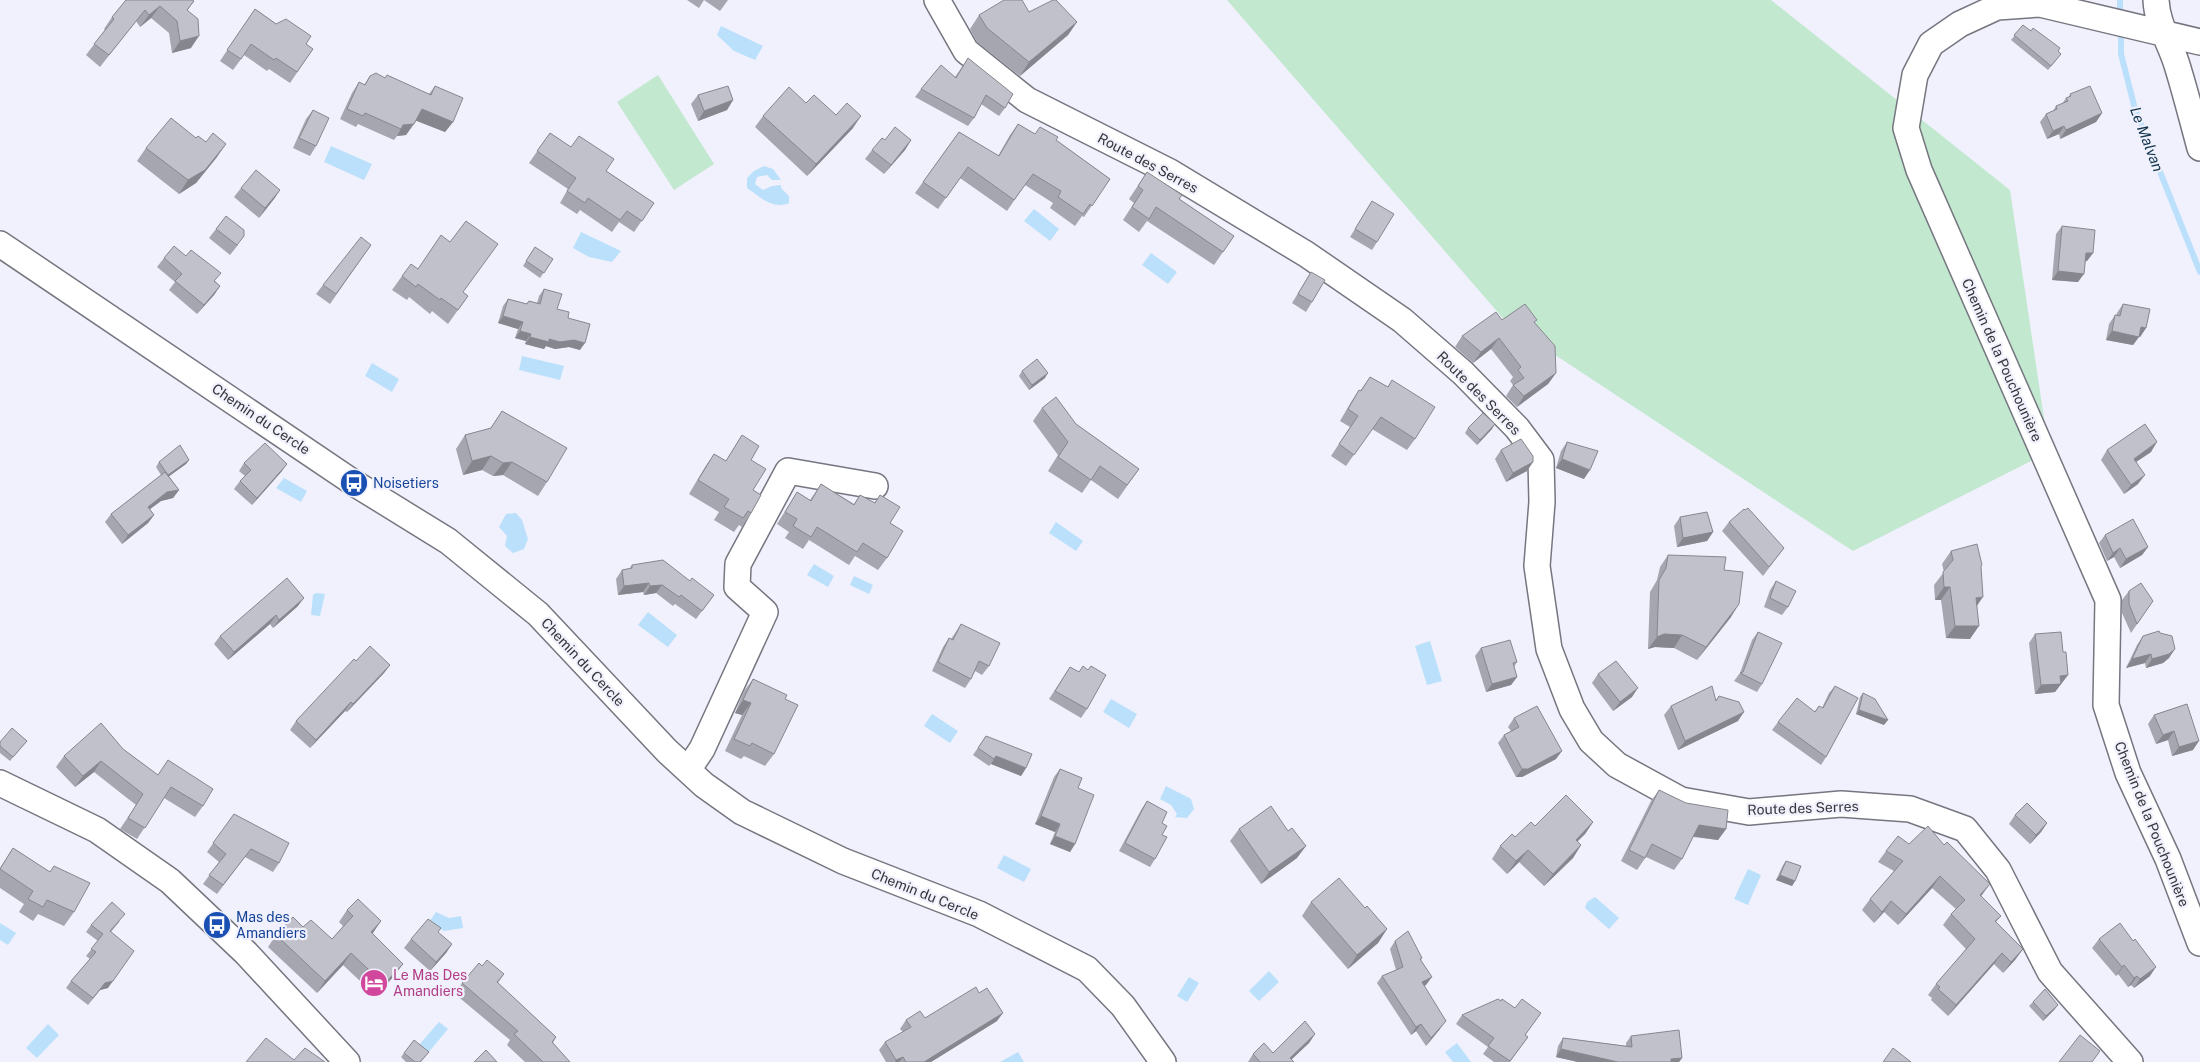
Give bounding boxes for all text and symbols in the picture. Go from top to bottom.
water label: Le Malvan [2127,104,2167,174]
street label: Route des Serres [1095,130,1201,196]
street label: Chemin de la Pouchounière [1959,276,2045,444]
street label: Route des Serres [1434,348,1524,438]
street label: Chemin du Cercle [209,380,313,458]
bus stop icon: Noisetiers [339,468,369,498]
place label: Noisetiers [373,475,439,491]
street label: Chemin du Cercle [538,615,628,709]
street label: Chemin de la Pouchounière [2111,739,2193,909]
street label: Route des Serres [1747,798,1859,818]
street label: Chemin du Cercle [869,865,981,923]
place label: Mas des Amandiers [236,909,306,941]
bus stop icon: Mas des Amandiers [202,910,232,940]
place label: Le Mas Des Amandiers [393,967,467,999]
hotel icon: Le Mas Des Amandiers [359,968,389,998]

